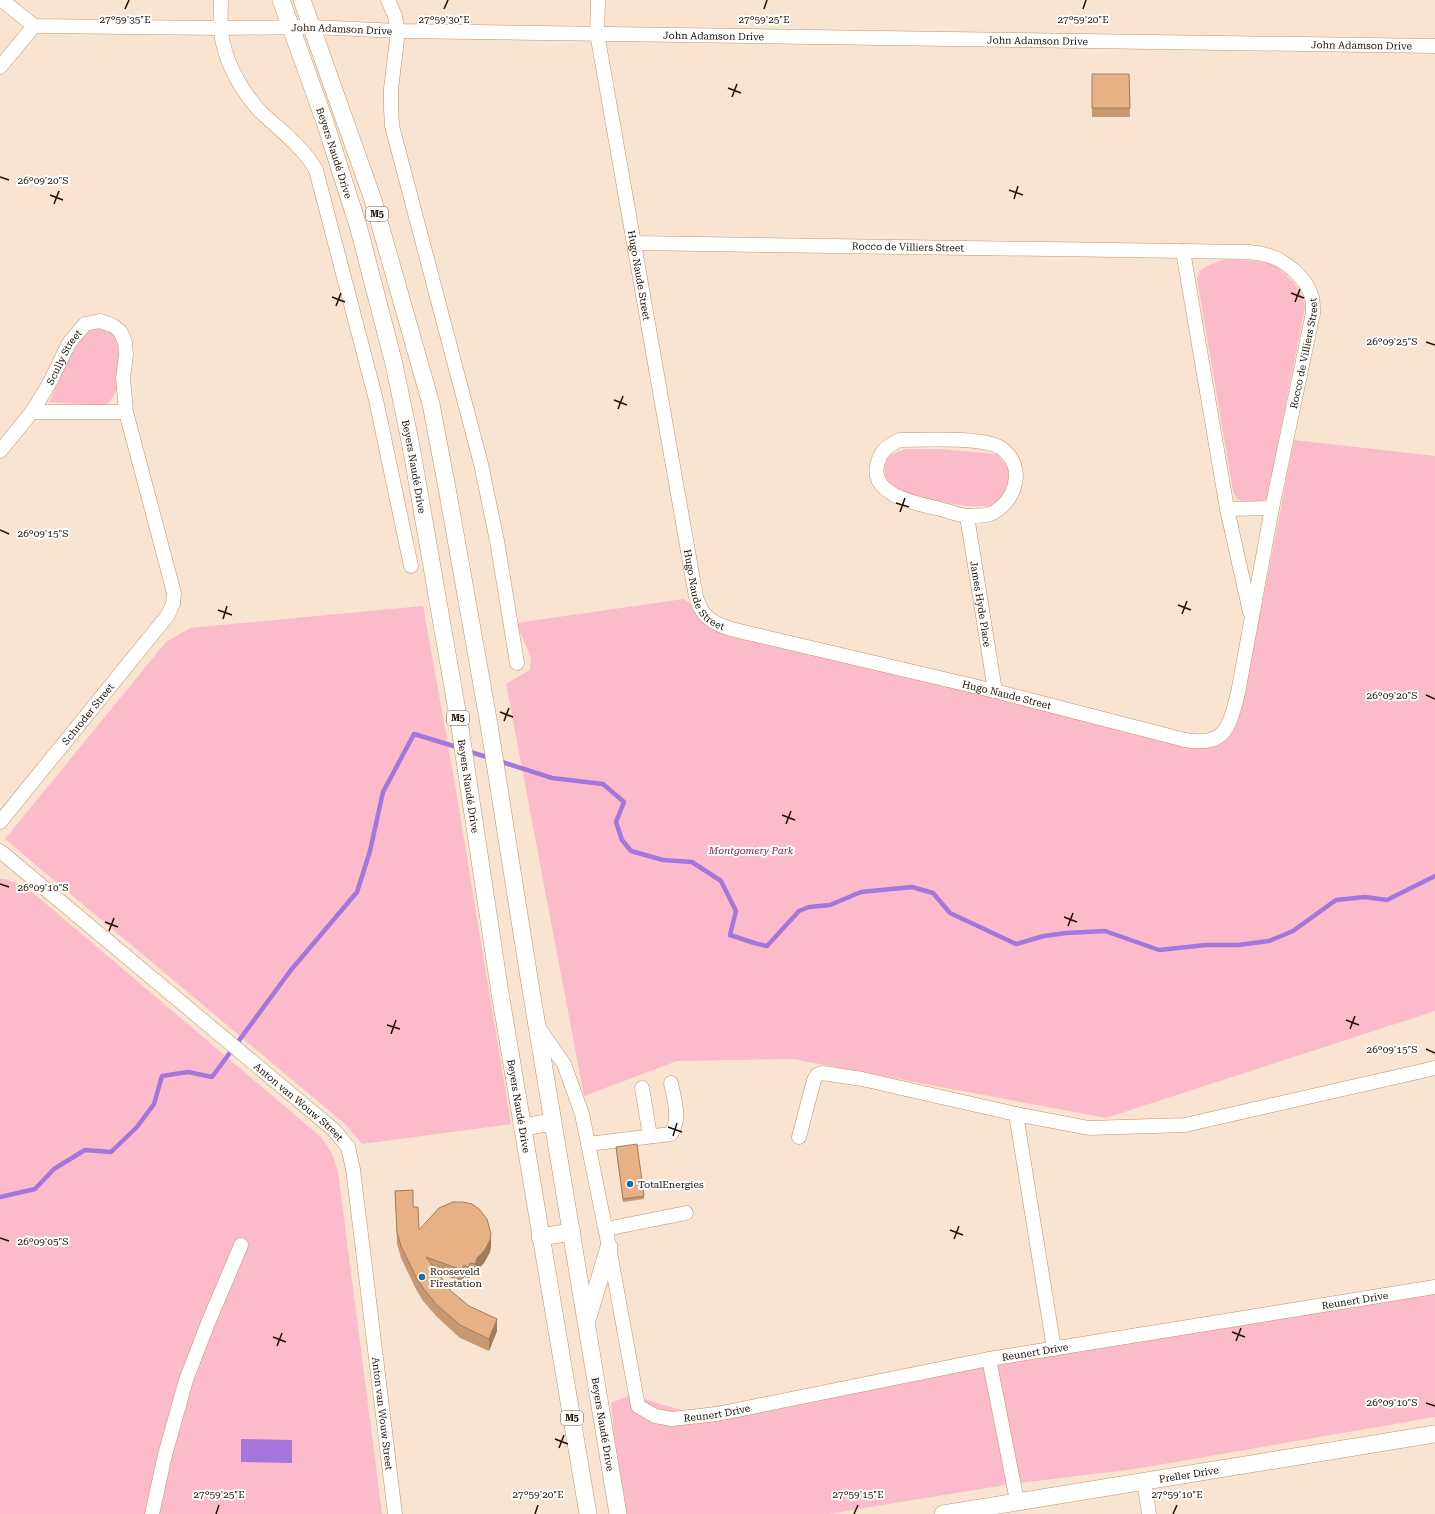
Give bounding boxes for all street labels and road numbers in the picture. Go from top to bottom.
street label: John Adamson Drive [291,21,393,36]
street label: John Adamson Drive [663,29,765,42]
street label: John Adamson Drive [987,34,1089,46]
street label: John Adamson Drive [1311,39,1413,51]
street label: Beyers Naudé Drive [315,106,355,200]
road number: M5 [366,207,388,221]
street label: Hugo Naude Street [626,229,653,321]
street label: Rocco de Villiers Street [852,241,965,253]
street label: Rocco de Villiers Street [1288,297,1319,410]
street label: Scully Street [44,327,84,386]
street label: Beyers Naudé Drive [400,419,428,515]
street label: Hugo Naude Street [682,548,727,632]
street label: James Hyde Place [969,560,993,648]
street label: Hugo Naude Street [961,678,1053,711]
street label: Schroder Street [60,681,116,747]
road number: M5 [447,711,469,725]
street label: Beyers Naudé Drive [456,738,481,834]
street label: Beyers Naudé Drive [506,1058,532,1154]
street label: Anton van Wouw Street [252,1060,346,1143]
street label: Reunert Drive [1321,1289,1389,1311]
street label: Reunert Drive [1001,1341,1069,1362]
street label: Anton van Wouw Street [370,1356,395,1471]
street label: Beyers Naudé Drive [590,1377,616,1472]
street label: Reunert Drive [683,1402,752,1423]
road number: M5 [561,1411,583,1425]
street label: Preller Drive [1158,1464,1220,1484]

